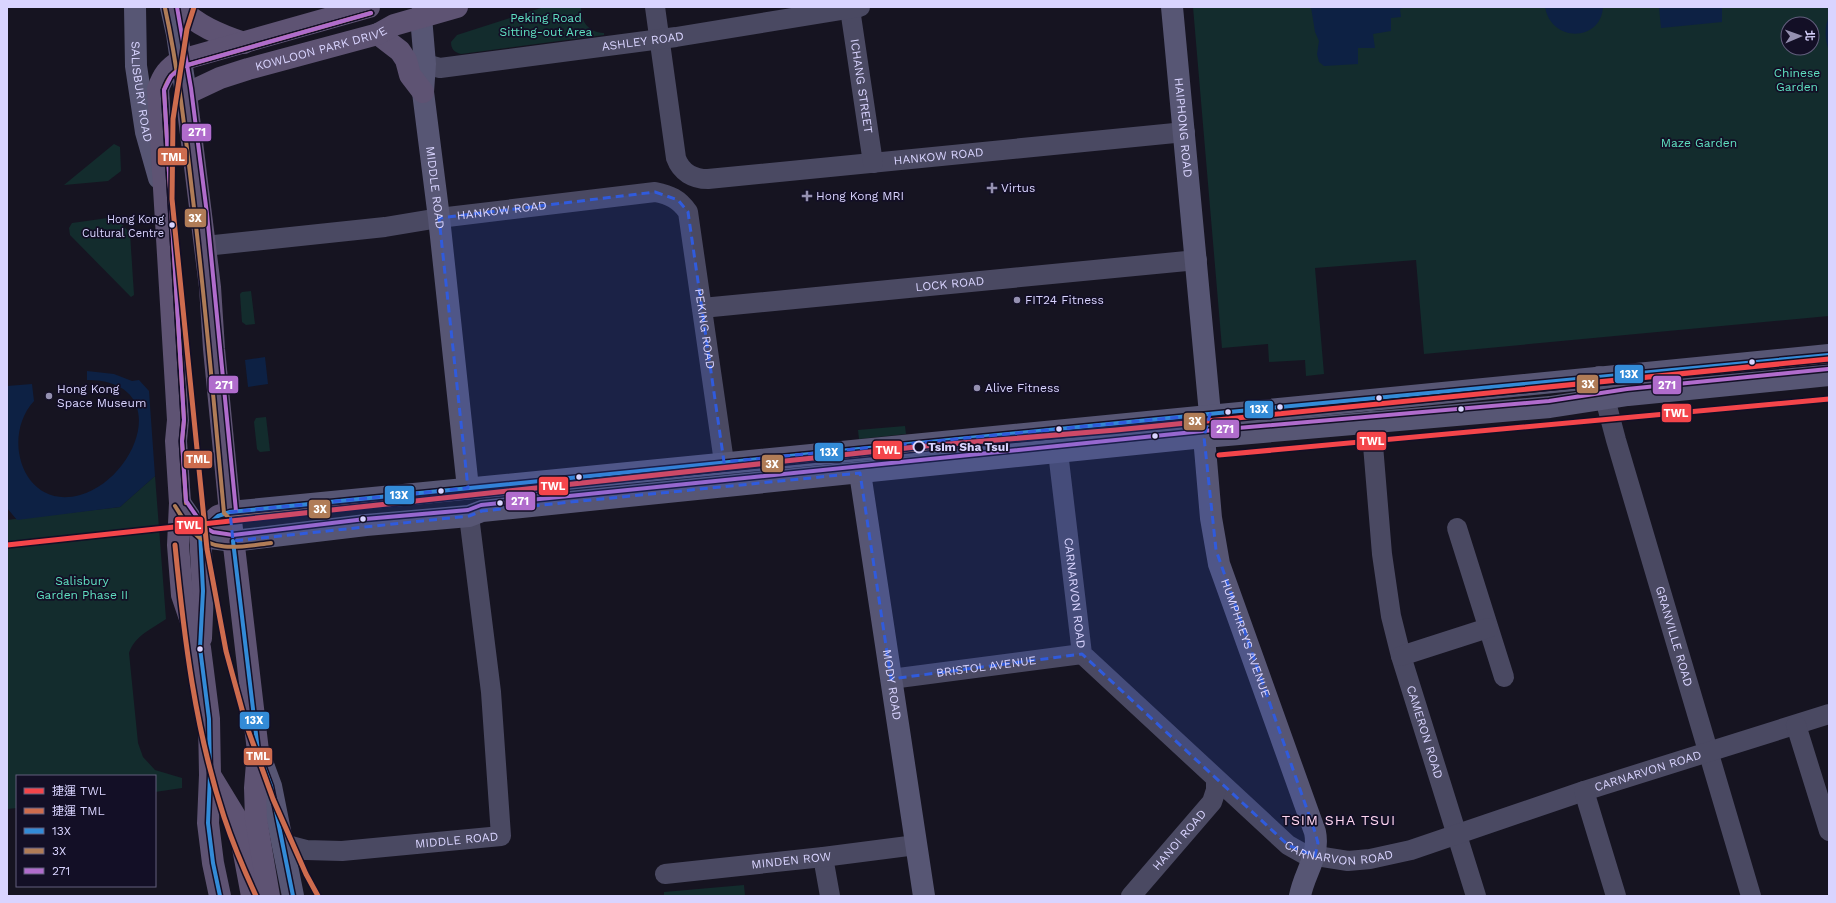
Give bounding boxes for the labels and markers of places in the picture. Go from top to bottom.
place label: Virtus [1001,181,1035,195]
marker: Virtus [986,182,998,194]
place label: Hong Kong MRI [816,189,904,203]
marker: Hong Kong MRI [801,190,813,202]
place label: Hong Kong Cultural Centre [82,213,164,240]
marker: Hong Kong Cultural Centre [167,220,177,230]
place label: FIT24 Fitness [1025,293,1104,307]
marker: FIT24 Fitness [1012,295,1022,305]
unlabelled marker [1747,357,1757,367]
place label: Alive Fitness [985,381,1060,395]
place label: Hong Kong Space Museum [57,382,146,410]
marker: Alive Fitness [972,383,982,393]
marker: Hong Kong Space Museum [44,391,54,401]
unlabelled marker [1374,393,1384,403]
unlabelled marker [1275,402,1285,412]
unlabelled marker [1456,404,1466,414]
unlabelled marker [1223,407,1233,417]
unlabelled marker [1054,424,1064,434]
unlabelled marker [1150,431,1160,441]
marker: Tsim Sha Tsui [912,440,926,454]
place label: Tsim Sha Tsui [928,440,1009,454]
unlabelled marker [574,472,584,482]
unlabelled marker [436,486,446,496]
unlabelled marker [495,498,505,508]
unlabelled marker [358,514,368,524]
unlabelled marker [195,644,205,654]

